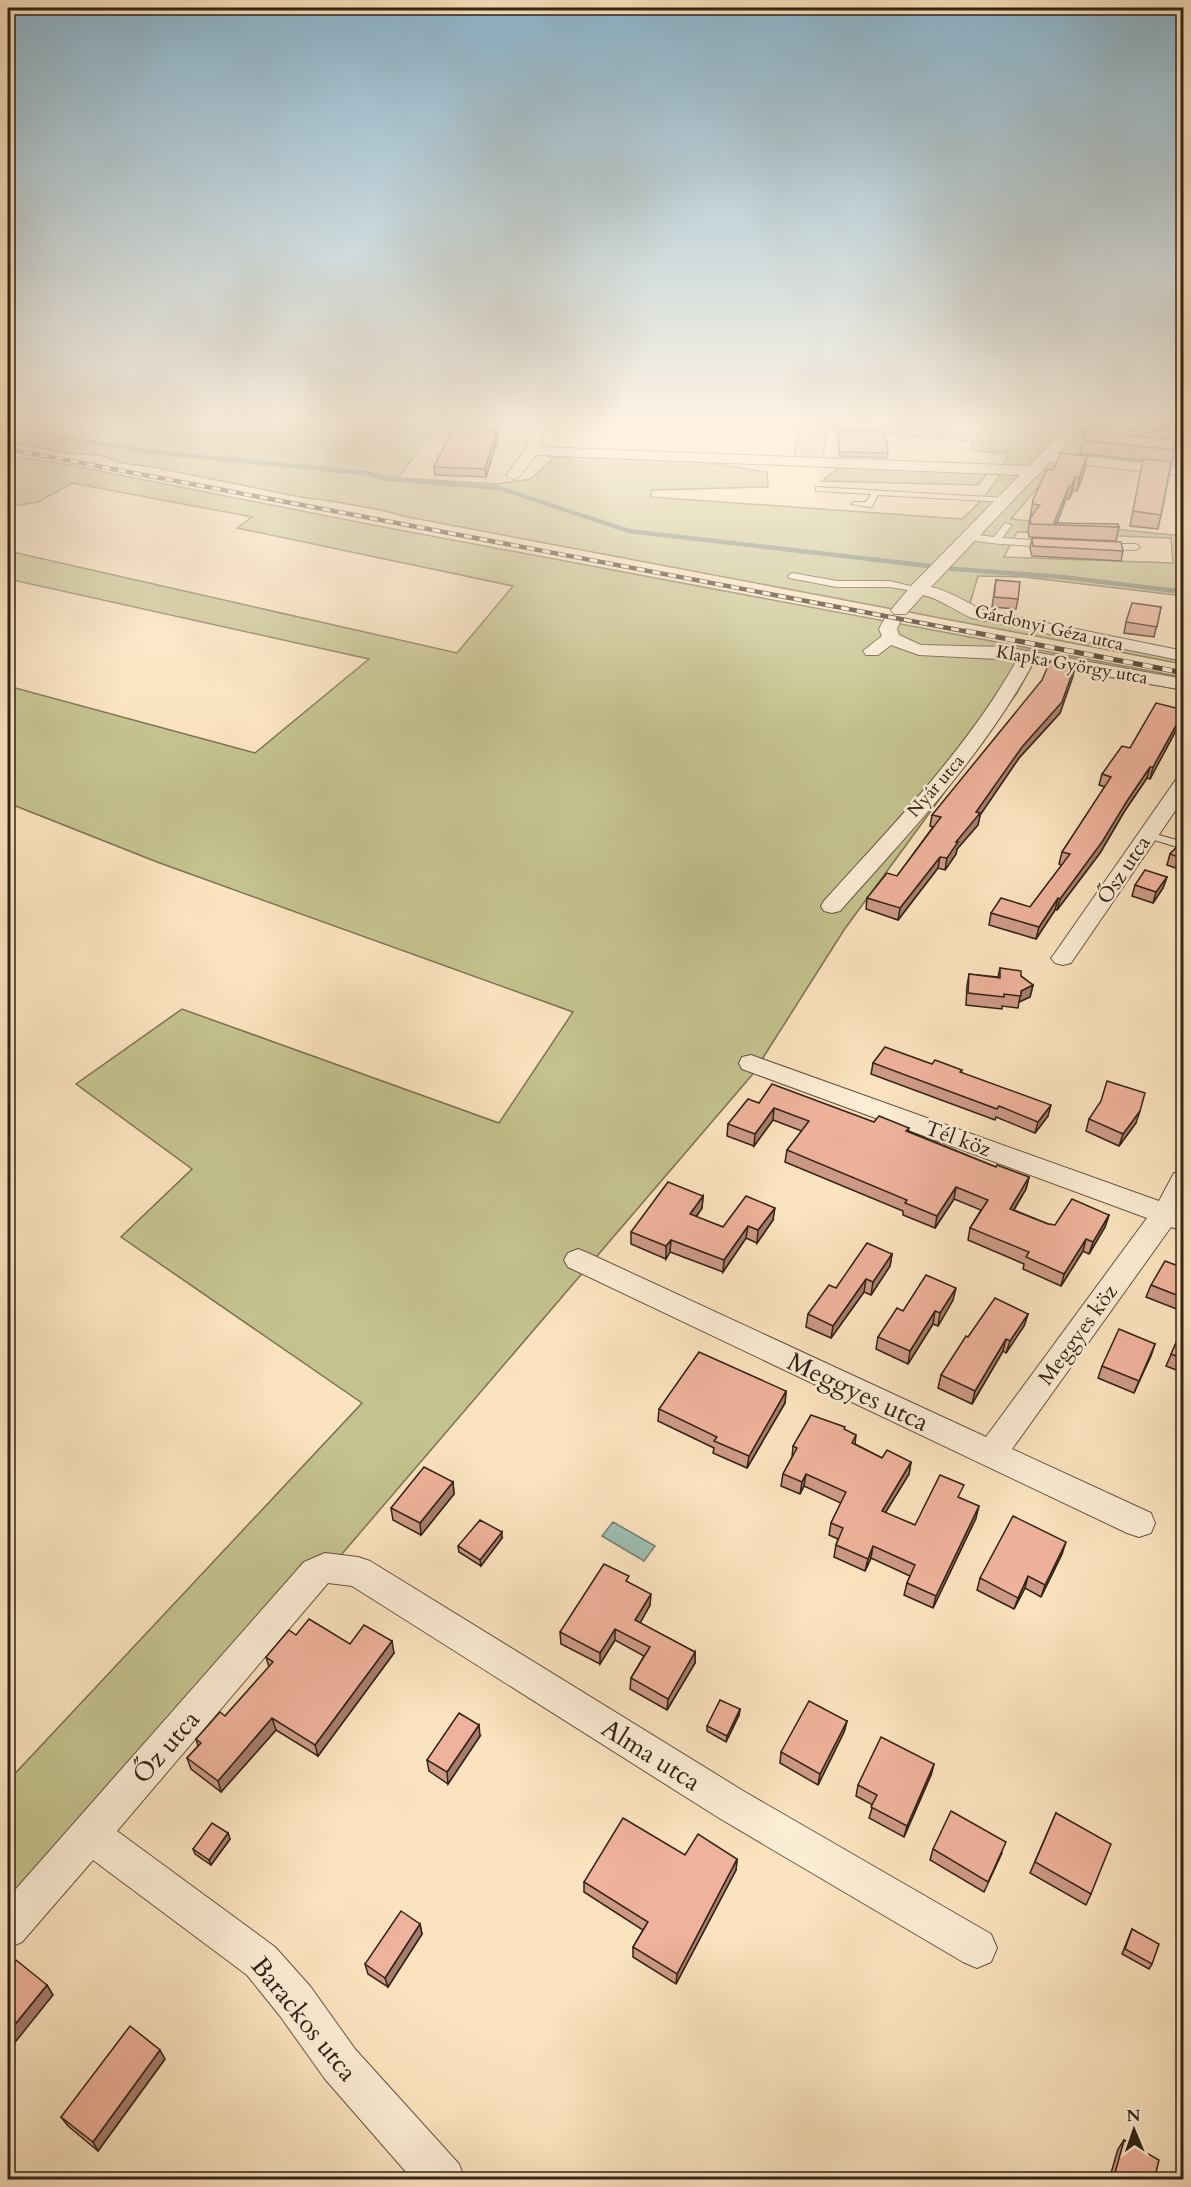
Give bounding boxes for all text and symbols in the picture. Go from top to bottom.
street label: Gárdonyi Géza utca [972,599,1126,657]
street label: Klapka György utca [994,639,1150,691]
street label: Nyár utca [902,749,970,823]
street label: Ősz utca [1090,829,1158,910]
street label: Tél köz [921,1114,995,1164]
street label: Meggyes köz [1032,1278,1125,1391]
street label: Meggyes utca [782,1344,934,1440]
street label: Őz utca [124,1703,208,1791]
street label: Alma utca [595,1711,707,1799]
street label: Barackos utca [243,1949,365,2089]
north arrow [1104,2100,1164,2160]
text: N [1126,2105,1141,2127]

